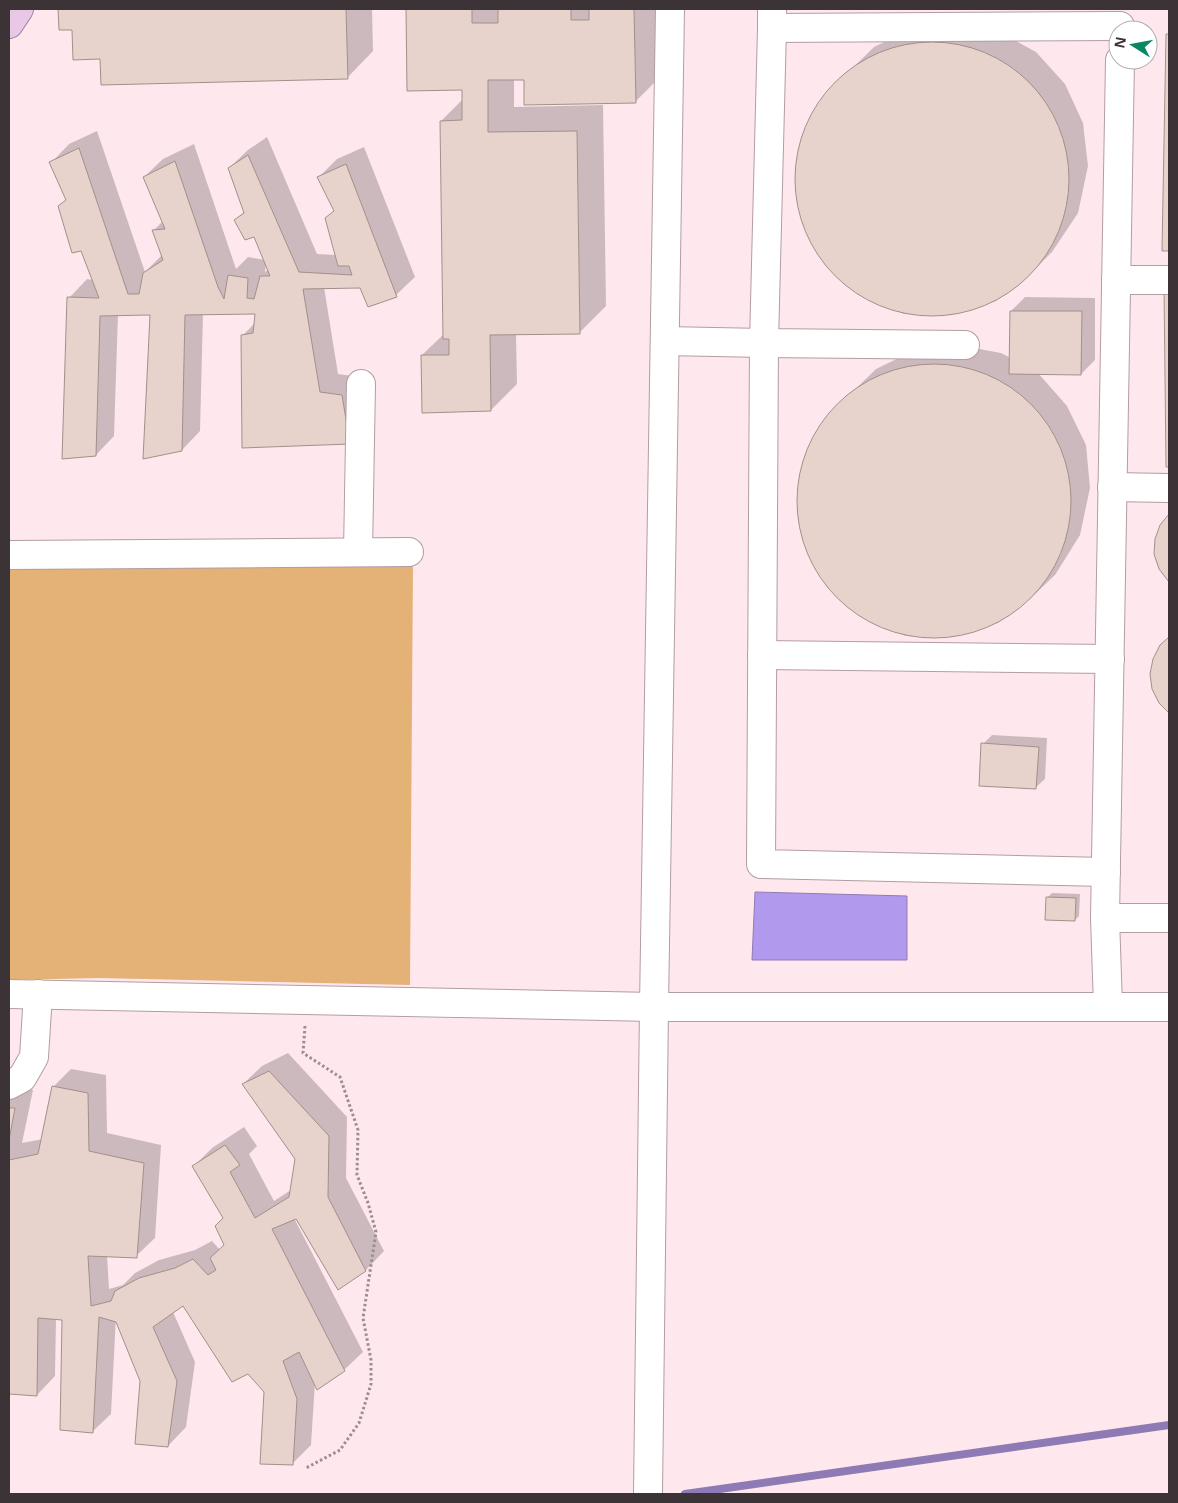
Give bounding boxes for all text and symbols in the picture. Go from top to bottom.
north arrow [1108,20,1158,70]
text: N [1109,35,1130,50]

